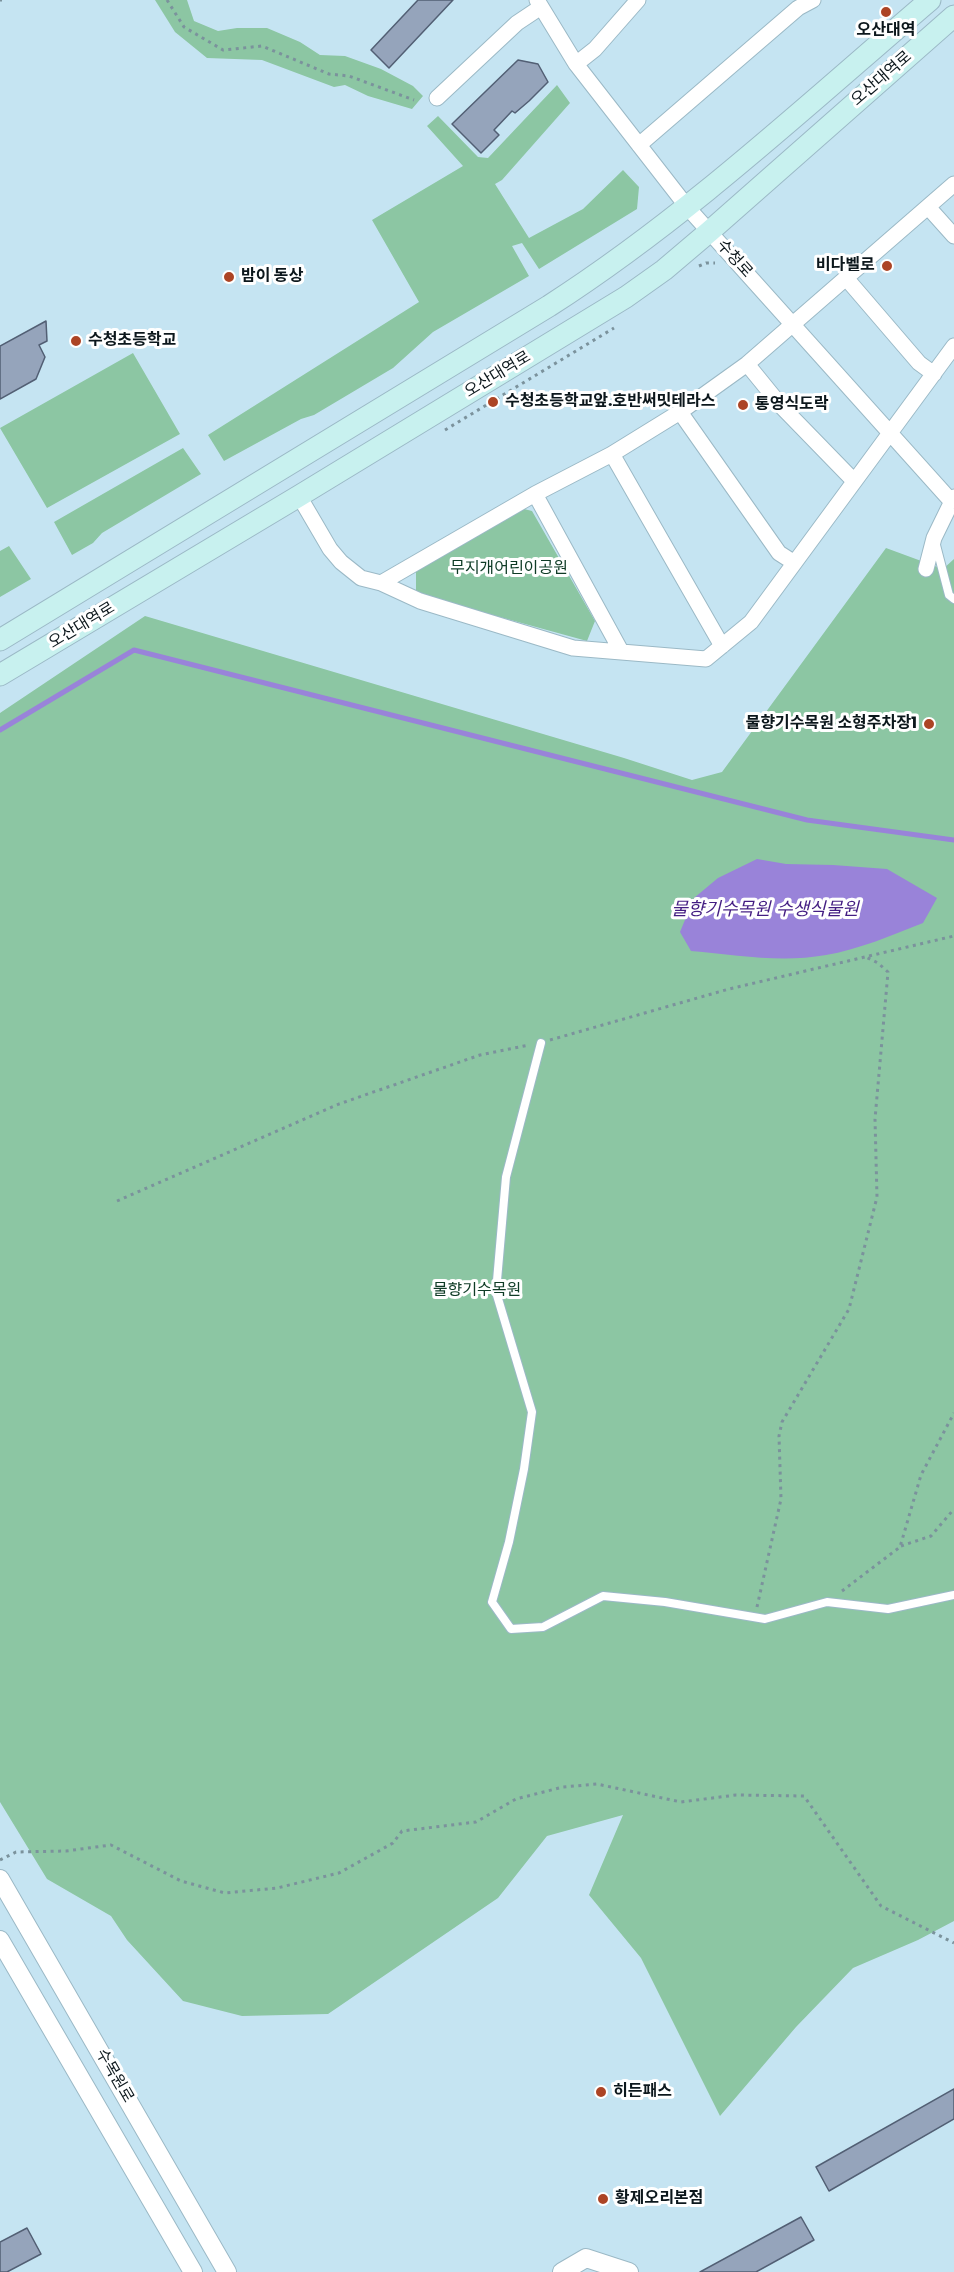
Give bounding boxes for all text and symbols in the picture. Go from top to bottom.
marker: 오산대역 [879,5,893,19]
place label: 오산대역 [857,21,915,41]
street label: 오산대역로 [848,48,916,110]
street label: 수청로 [712,236,756,282]
place label: 비다벨로 [816,256,875,276]
marker: 비다벨로 [880,259,894,273]
place label: 밤이 동상 [241,267,303,287]
marker: 밤이 동상 [222,270,236,284]
place label: 수청초등학교 [88,331,176,351]
marker: 수청초등학교 [69,334,83,348]
street label: 오산대역로 [462,348,534,402]
place label: 수청초등학교앞.호반써밋테라스 [505,392,716,412]
marker: 수청초등학교앞.호반써밋테라스 [486,395,500,409]
place label: 통영식도락 [755,395,829,415]
marker: 통영식도락 [736,398,750,412]
park label: 무지개어린이공원 [450,559,568,579]
street label: 오산대역로 [46,599,118,653]
place label: 물향기수목원 소형주차장1 [746,714,917,734]
marker: 물향기수목원 소형주차장1 [922,717,936,731]
water label: 물향기수목원 수생식물원 [671,899,859,921]
park label: 물향기수목원 [433,1281,521,1301]
street label: 수목원로 [91,2046,137,2106]
place label: 히든패스 [613,2082,672,2102]
marker: 히든패스 [594,2085,608,2099]
place label: 황제오리본점 [615,2189,703,2209]
marker: 황제오리본점 [596,2192,610,2206]

